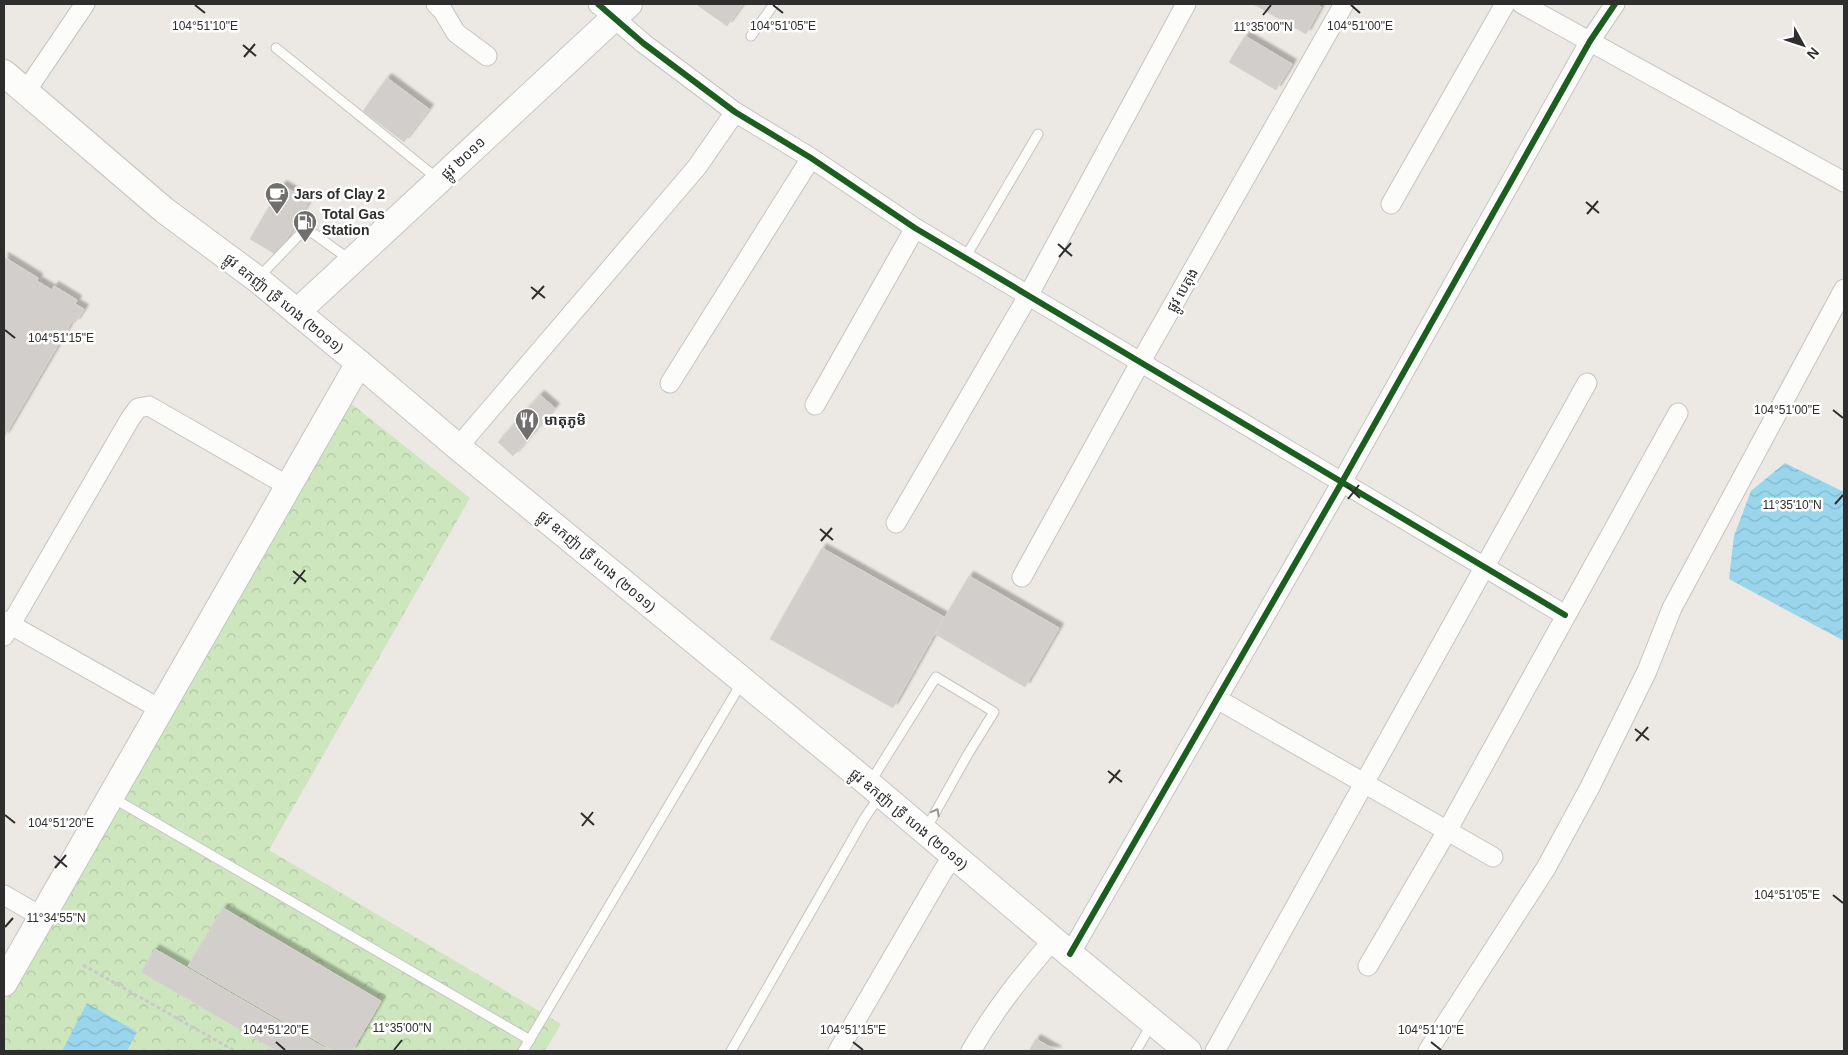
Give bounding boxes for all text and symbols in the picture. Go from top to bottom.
text: 104°51'10"E [172,19,238,33]
text: 104°51'05"E [750,19,816,33]
text: 104°51'00"E [1327,19,1393,33]
text: 11°35'00"N [1233,20,1293,34]
north arrow [1778,20,1828,70]
text: N [1804,44,1822,62]
street label: ផ្លូវ ២០១១ [438,134,491,185]
cafe icon: Jars of Clay 2 [264,181,290,215]
place label: Jars of Clay 2 [294,186,385,202]
place label: Total Gas Station [322,206,385,238]
fuel station icon: Total Gas Station [292,209,318,243]
street label: ផ្លូវ ឧកញ៉ា ទ្រី ហេង (២០១១) [218,250,347,359]
street label: ផ្លូវ បេតុង [1163,265,1205,317]
text: 104°51'15"E [28,331,94,345]
text: 104°51'00"E [1754,403,1820,417]
restaurant icon: មាតុភូមិ [514,407,540,441]
place label: មាតុភូមិ [544,412,586,429]
text: 11°35'10"N [1762,498,1822,512]
street label: ផ្លូវ ឧកញ៉ា ទ្រី ហេង (២០១១) [532,507,659,618]
street label: ផ្លូវ ឧកញ៉ា ទ្រី ហេង (២០១១) [844,765,971,876]
one-way arrow [929,809,939,818]
text: 104°51'20"E [28,816,94,830]
text: 104°51'05"E [1754,888,1820,902]
text: 11°34'55"N [26,911,86,925]
text: 11°35'00"N [372,1021,432,1035]
text: 104°51'20"E [243,1023,309,1037]
text: 104°51'15"E [820,1023,886,1037]
text: 104°51'10"E [1398,1023,1464,1037]

